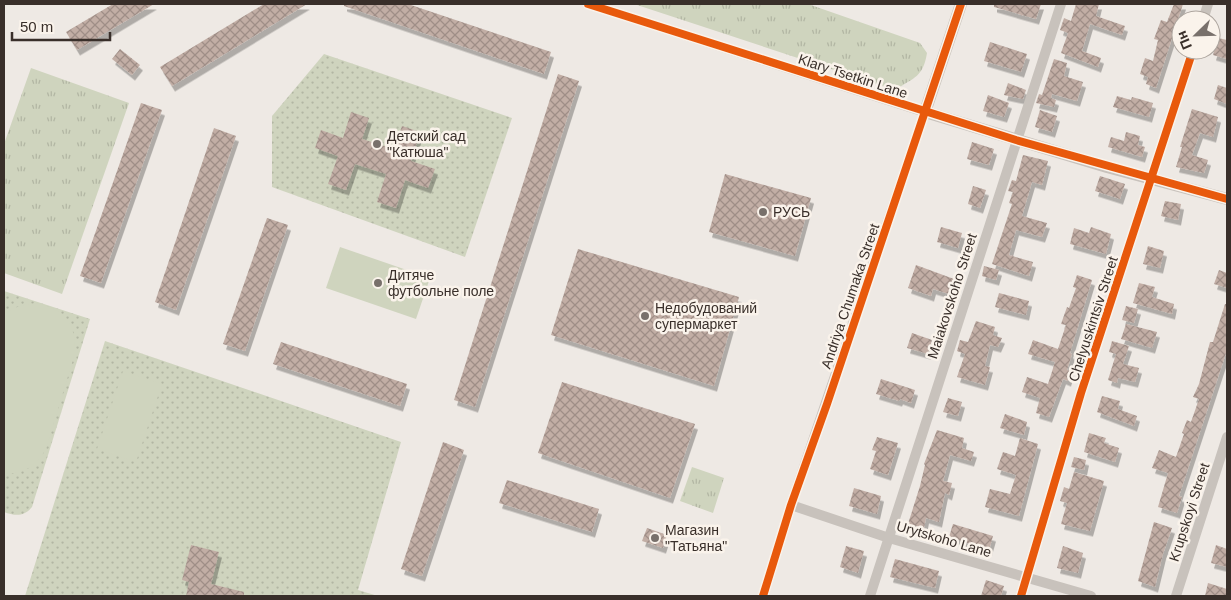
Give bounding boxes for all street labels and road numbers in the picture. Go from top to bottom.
street label: Klary Tsetkin Lane [796,51,910,101]
street label: Andriya Chumaka Street [818,221,882,371]
street label: Maiakovskoho Street [924,231,980,361]
street label: Chelyuskintsiv Street [1065,254,1121,384]
street label: Krupskoyi Street [1166,461,1213,563]
street label: Urytskoho Lane [895,518,994,560]

